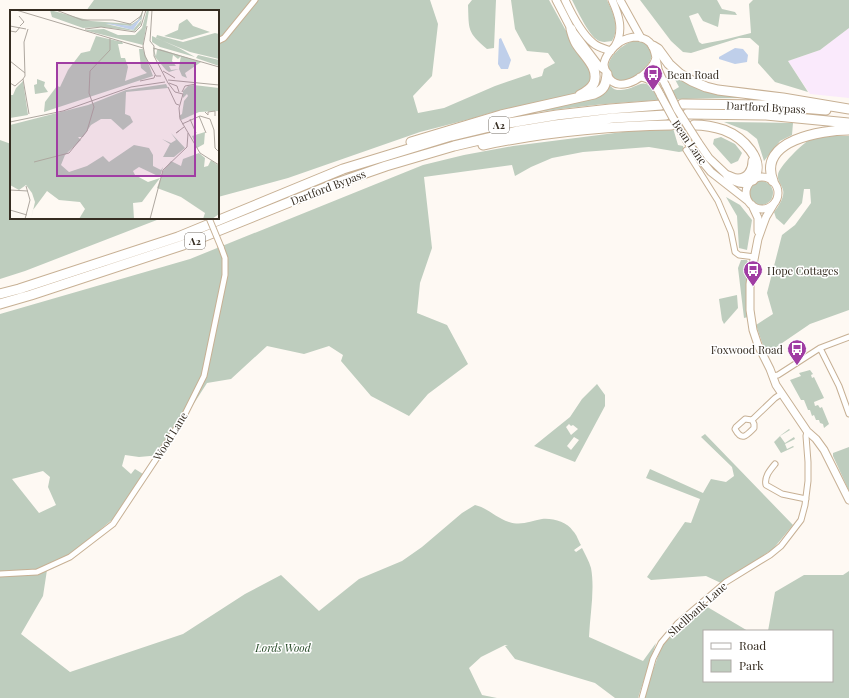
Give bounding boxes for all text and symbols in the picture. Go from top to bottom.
inset map [10,10,219,219]
bus stop icon: Bean Road [642,63,664,91]
place label: Bean Road [667,67,720,82]
street label: Dartford Bypass [726,97,806,117]
road number: A2 [489,117,509,133]
street label: Bean Lane [669,117,711,168]
street label: Dartford Bypass [288,166,368,208]
road number: A2 [185,233,205,249]
bus stop icon: Hope Cottages [742,259,764,287]
place label: Hope Cottages [767,263,839,278]
bus stop icon: Foxwood Road [786,338,808,366]
place label: Foxwood Road [711,342,784,357]
street label: Wood Lane [149,409,191,464]
street label: Shellbank Lane [664,578,730,640]
legend [703,630,833,682]
text: Road [739,637,766,653]
park label: Lords Wood [254,640,312,655]
text: Park [739,657,764,673]

